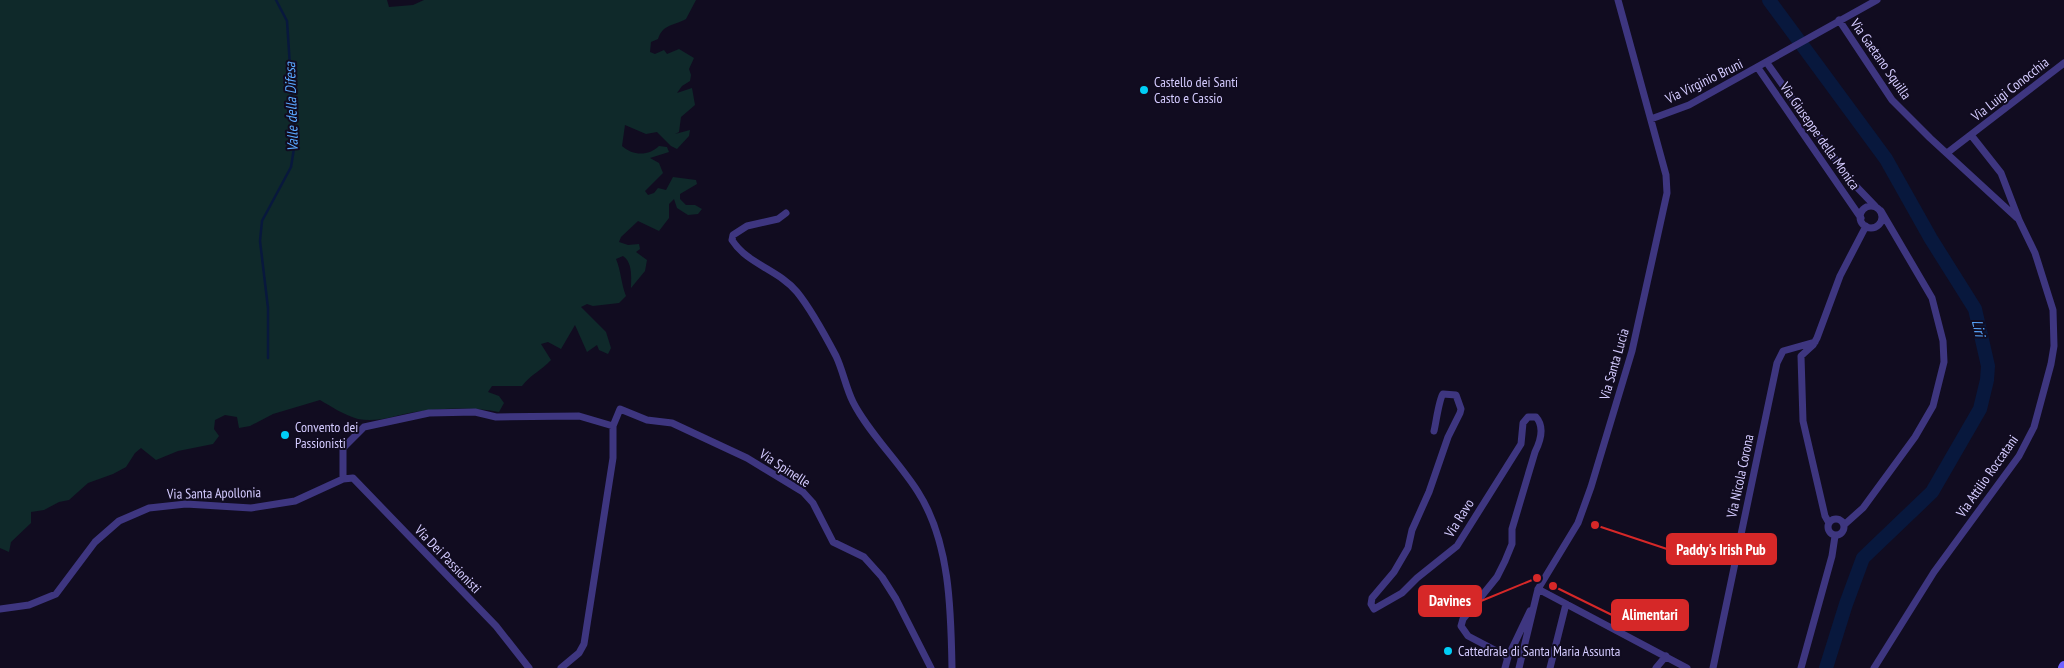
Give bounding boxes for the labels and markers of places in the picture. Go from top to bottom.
place label: Castello dei Santi Casto e Cassio [1154,73,1238,107]
marker: Castello dei Santi Casto e Cassio [1138,84,1150,96]
place label: Convento dei Passionisti [295,418,358,452]
marker: Convento dei Passionisti [279,429,291,441]
callout: Paddy's Irish Pub [1667,534,1776,564]
callout: Davines [1419,586,1481,616]
callout: Alimentari [1612,600,1688,630]
place label: Cattedrale di Santa Maria Assunta [1458,642,1620,660]
marker: Cattedrale di Santa Maria Assunta [1442,645,1454,657]

